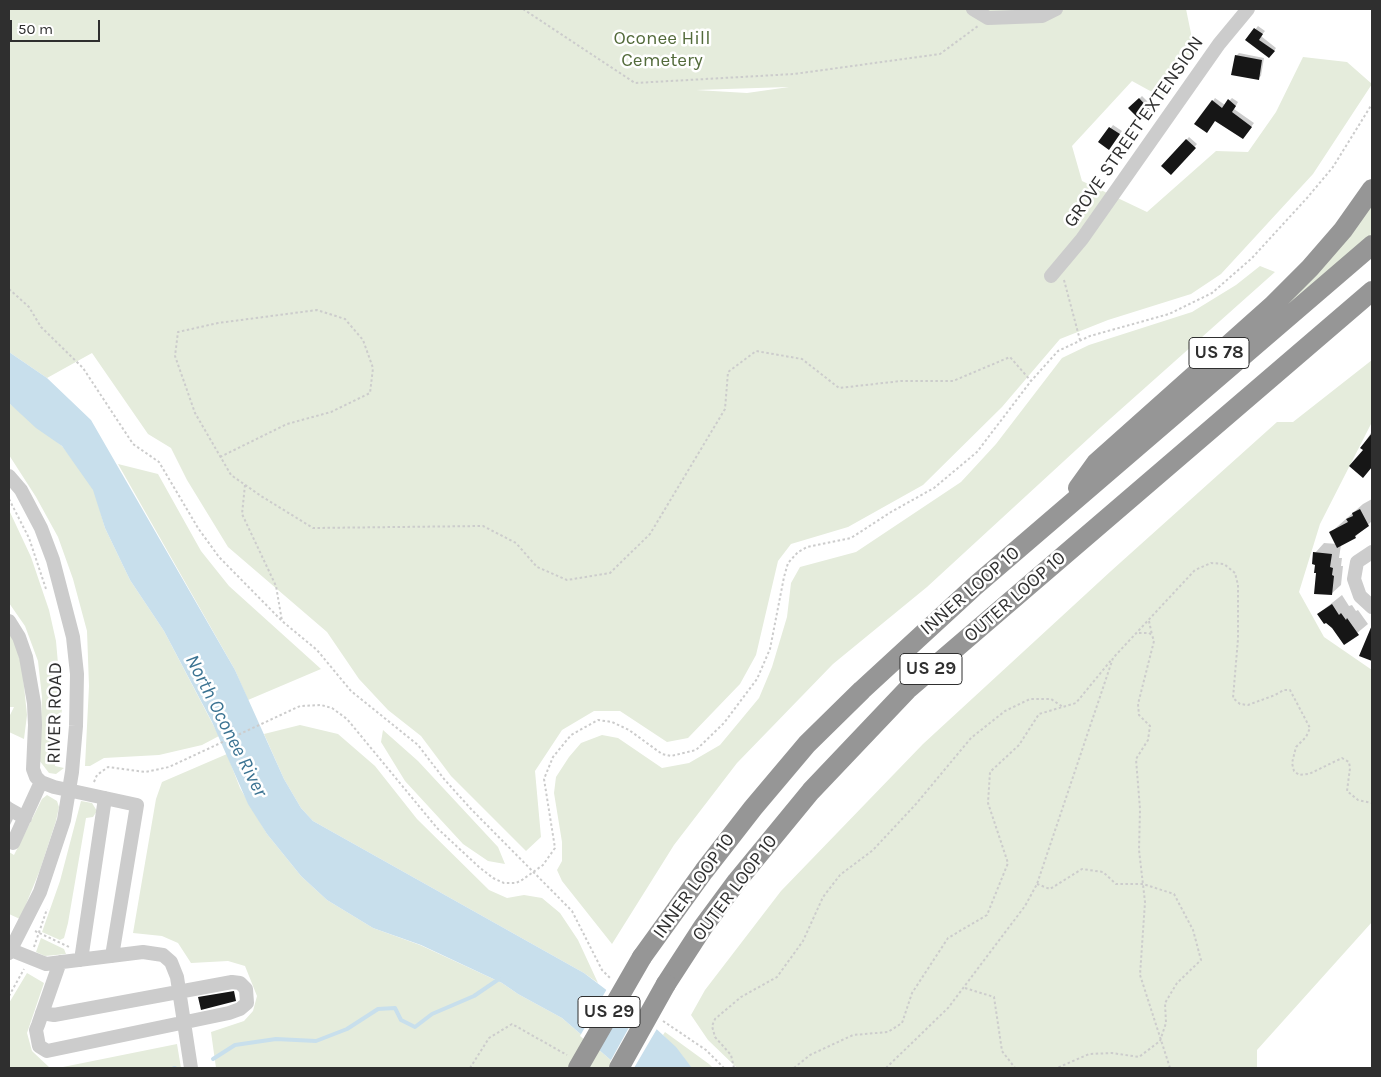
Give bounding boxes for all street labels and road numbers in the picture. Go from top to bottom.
street label: GROVE STREET EXTENSION [1059,32,1209,232]
road number: US 78 [1189,338,1249,368]
street label: INNER LOOP 10 [916,542,1024,640]
street label: OUTER LOOP 10 [960,547,1070,647]
road number: US 29 [900,654,962,684]
street label: RIVER ROAD [43,662,67,764]
street label: INNER LOOP 10 [648,829,740,943]
street label: OUTER LOOP 10 [688,830,782,946]
road number: US 29 [578,996,640,1028]

